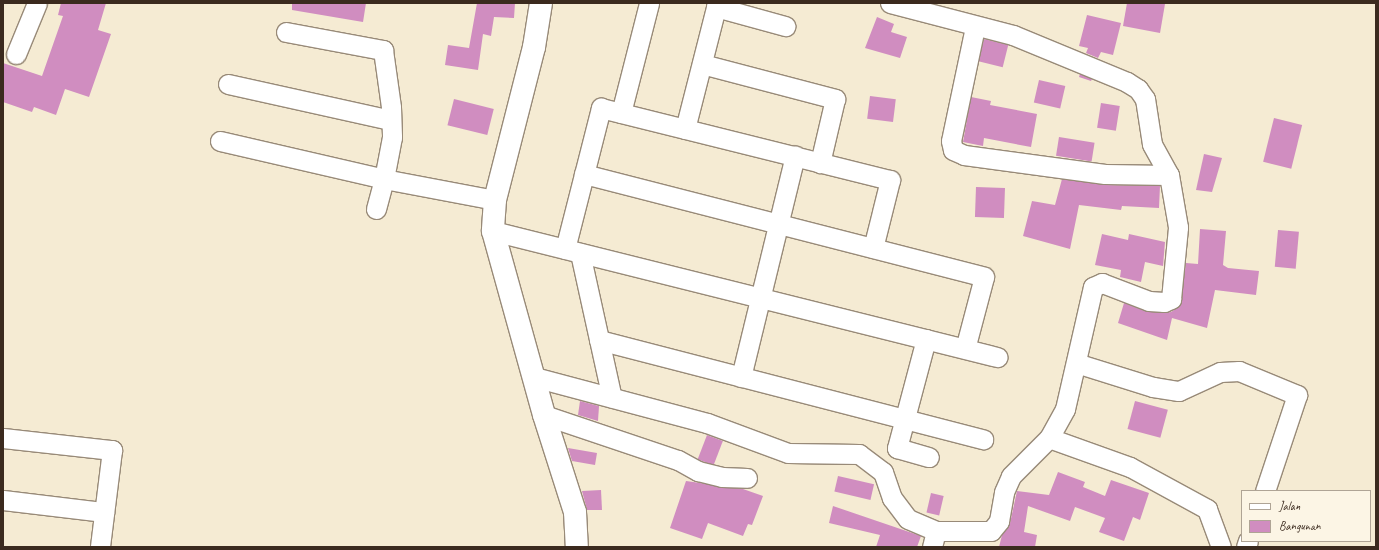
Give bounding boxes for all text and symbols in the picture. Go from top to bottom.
legend [1241,490,1371,542]
text: Jalan [1279,498,1300,514]
text: Bangunan [1279,518,1320,534]

